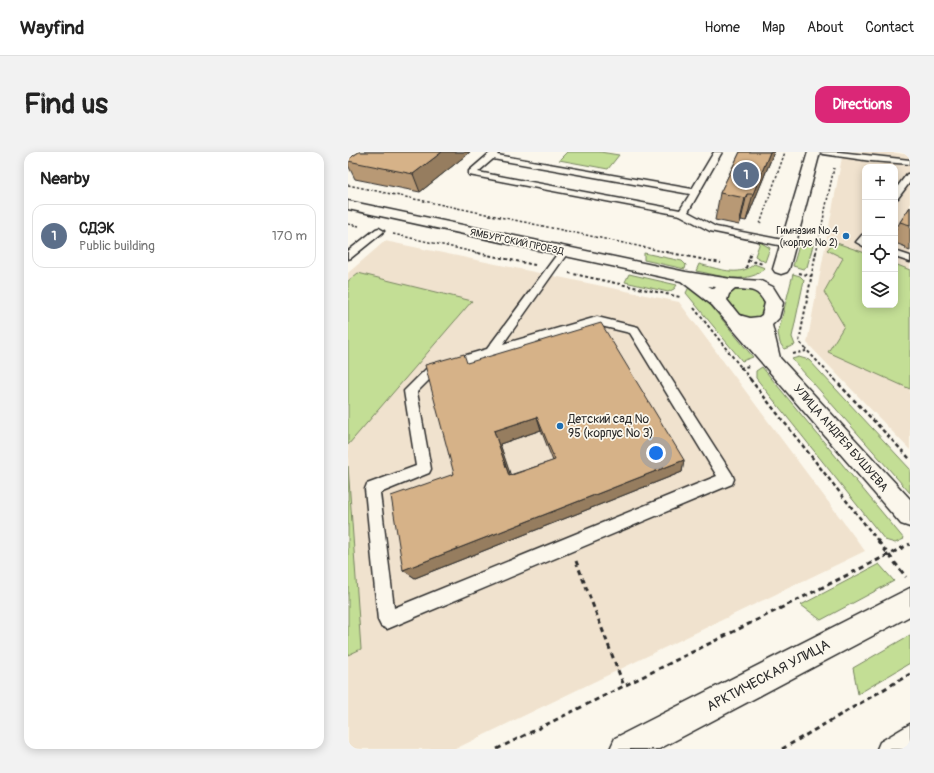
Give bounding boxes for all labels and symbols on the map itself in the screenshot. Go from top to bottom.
pin: 1 [733,160,759,190]
street label: ЯМБУРГСКИЙ ПРОЕЗД [469,225,566,258]
place label: Гимназия № 4 (корпус № 2) [776,225,838,249]
marker: Гимназия № 4 (корпус № 2) [841,231,851,241]
street label: УЛИЦА АНДРЕЯ БУШУЕВА [790,382,891,495]
place label: Детский сад № 95 (корпус № 3) [567,412,653,441]
marker: Детский сад № 95 (корпус № 3) [555,421,565,431]
your location [646,443,666,463]
street label: АРКТИЧЕСКАЯ УЛИЦА [704,636,833,715]

